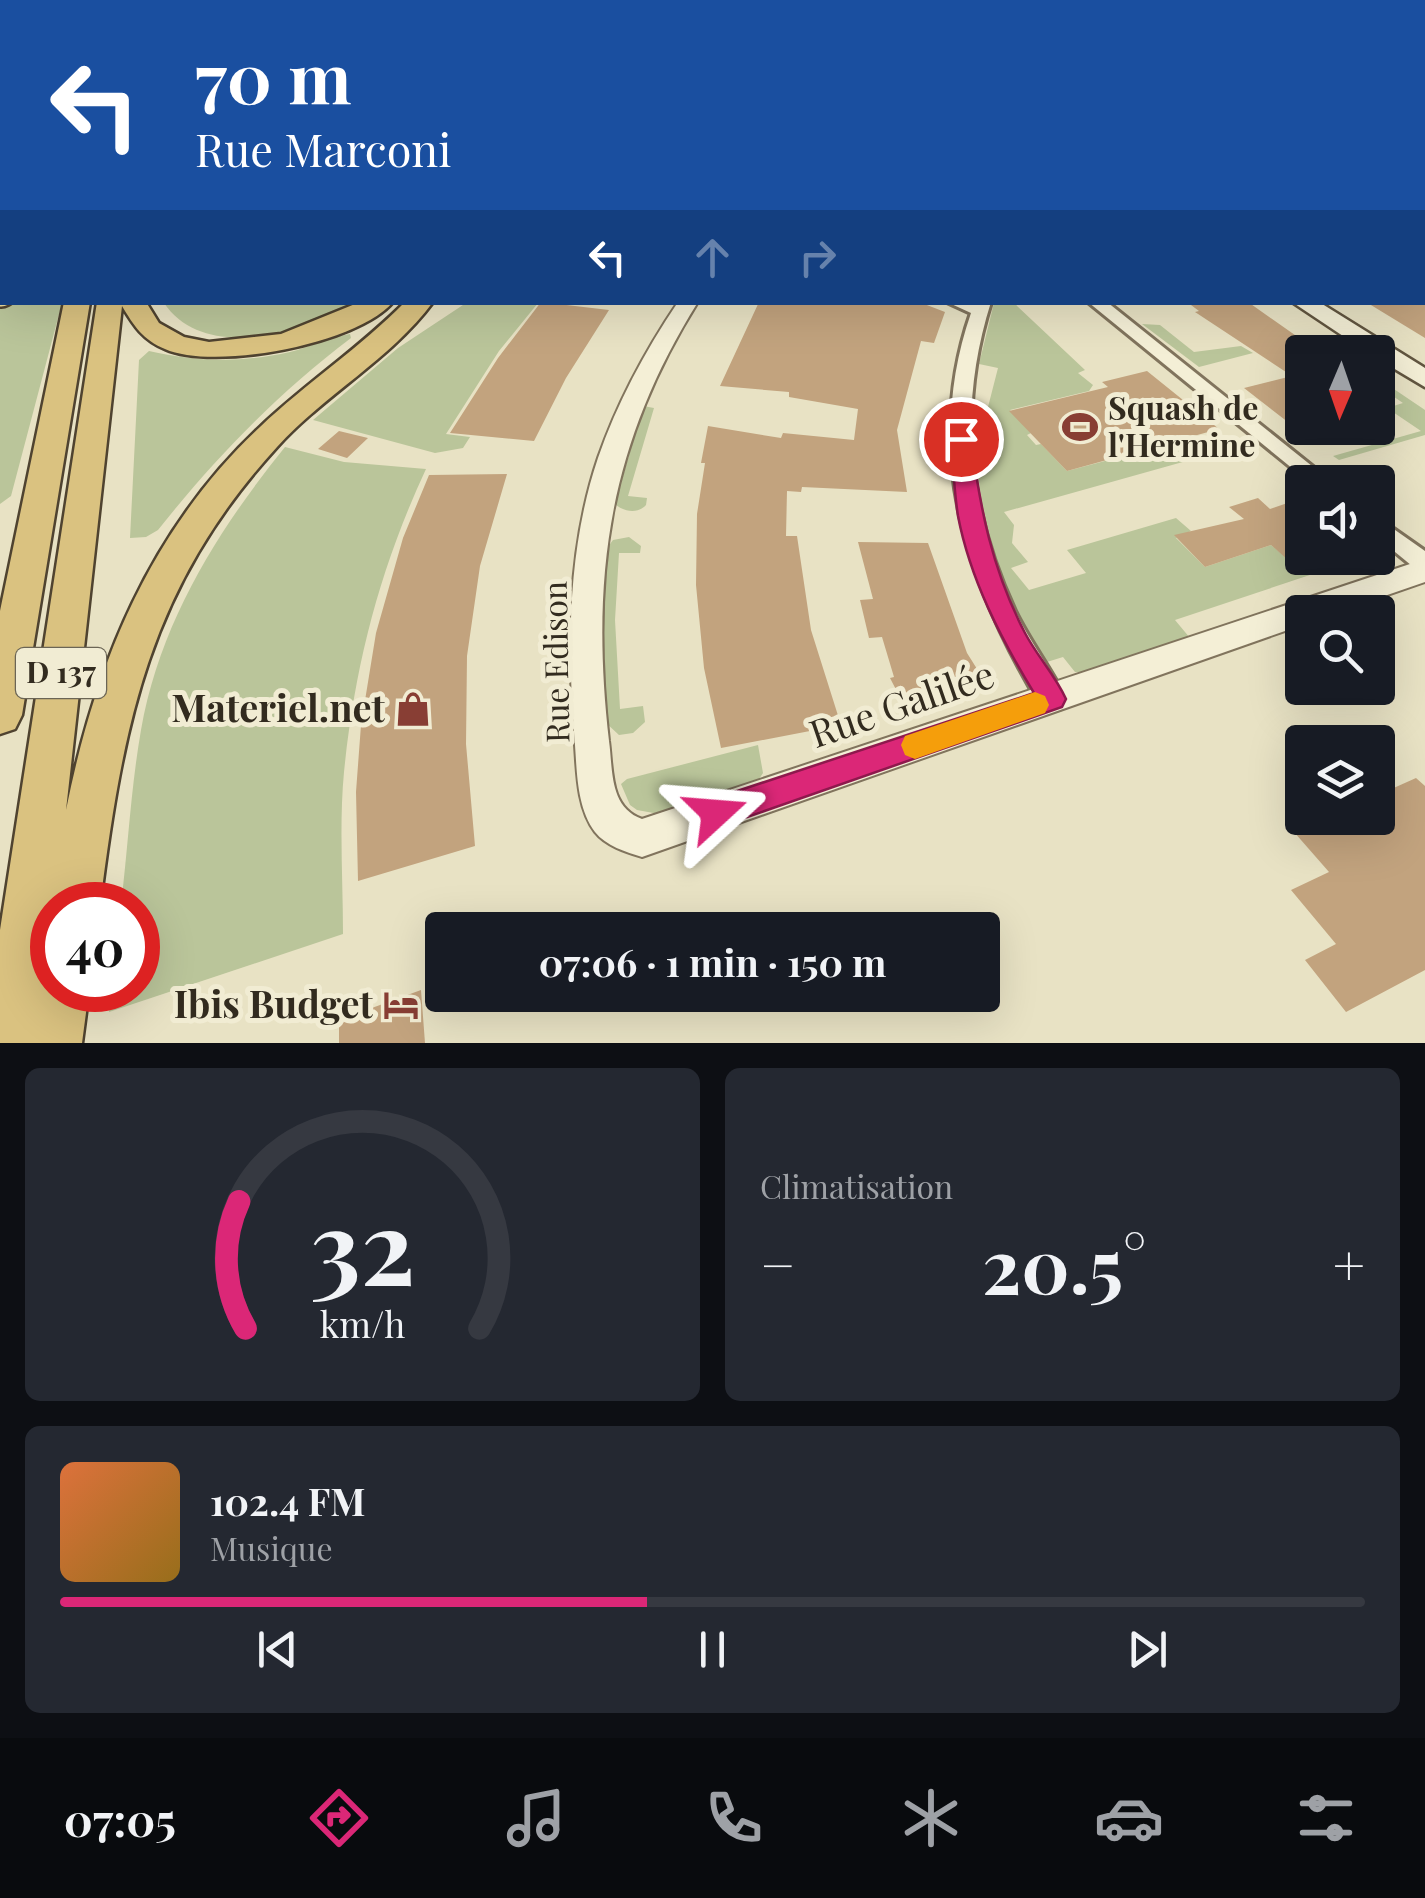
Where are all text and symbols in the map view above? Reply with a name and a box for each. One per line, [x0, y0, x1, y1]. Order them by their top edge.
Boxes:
text: 70 m [195, 28, 352, 122]
icon: left [30, 40, 160, 170]
text: Rue Marconi [195, 118, 451, 178]
icon: left [580, 230, 635, 285]
icon: ahead [685, 230, 740, 285]
icon: right [790, 230, 845, 285]
north arrow [1285, 335, 1395, 445]
map controls [1285, 335, 1395, 835]
place label: Squash de l'Hermine [1108, 385, 1258, 465]
pin [919, 397, 1004, 482]
sports icon: Squash de l'Hermine [1061, 408, 1099, 446]
icon: arrive [934, 412, 989, 467]
button: sound [1285, 465, 1395, 575]
street label: Rue Edison [532, 581, 577, 743]
button: search [1285, 595, 1395, 705]
street label: Rue Galilée [802, 647, 1000, 758]
road number: D 137 [16, 648, 106, 698]
place label: Materiel.net [171, 681, 386, 732]
shop icon: Materiel.net [394, 690, 432, 728]
button: layers [1285, 725, 1395, 835]
position arrow [664, 761, 768, 865]
speed limit sign: 40 [30, 882, 160, 1012]
text: 07:06 · 1 min · 150 m [539, 936, 886, 987]
place label: Ibis Budget [174, 977, 374, 1028]
hotel icon: Ibis Budget [382, 986, 420, 1024]
text: Climatisation [760, 1164, 953, 1207]
text: 32 [310, 1173, 415, 1312]
text: 20.5° [982, 1213, 1146, 1313]
text: − [760, 1226, 796, 1300]
text: + [1333, 1226, 1365, 1300]
text: km/h [320, 1299, 405, 1347]
text: 102.4 FM [210, 1475, 365, 1526]
text: Musique [210, 1526, 333, 1569]
icon: previous [250, 1622, 305, 1677]
icon: pause [685, 1622, 740, 1677]
icon: next [1120, 1622, 1175, 1677]
icon: directions [304, 1783, 374, 1853]
icon: music [501, 1783, 571, 1853]
icon: phone [699, 1783, 769, 1853]
icon: climate [896, 1783, 966, 1853]
icon: car [1094, 1783, 1164, 1853]
icon: filters [1291, 1783, 1361, 1853]
text: 07:05 [64, 1788, 176, 1848]

